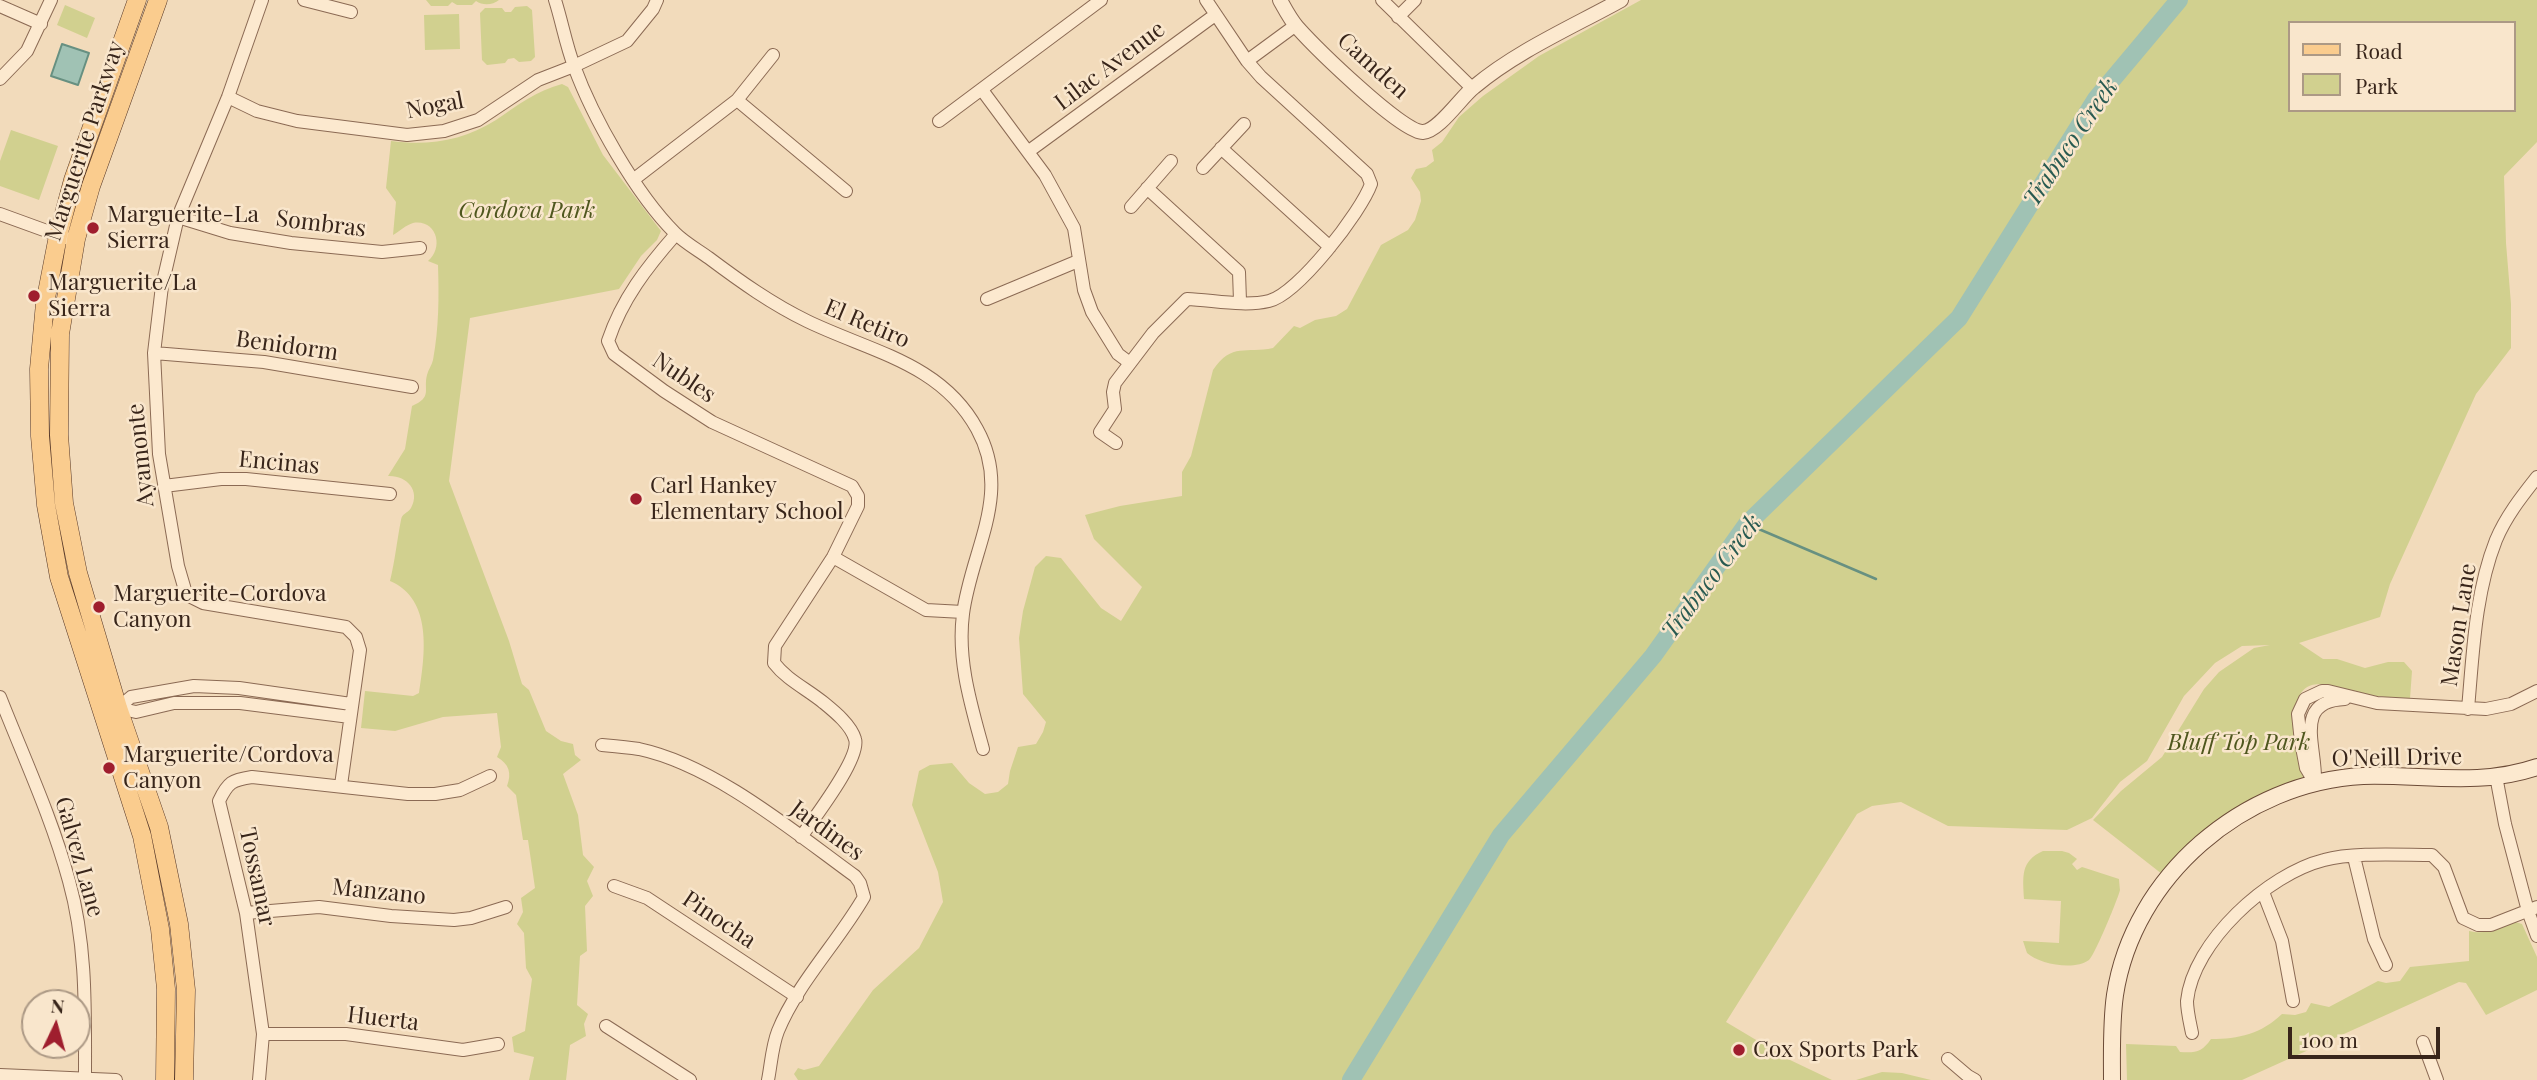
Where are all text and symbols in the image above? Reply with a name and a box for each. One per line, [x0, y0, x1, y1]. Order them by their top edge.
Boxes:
street label: Lilac Avenue [1049, 16, 1171, 116]
legend [2288, 21, 2516, 112]
street label: Camden [1332, 27, 1414, 105]
text: Road [2355, 36, 2403, 64]
street label: Marguerite Parkway [40, 37, 130, 245]
text: Park [2355, 71, 2398, 99]
water label: Trabuco Creek [2018, 73, 2124, 213]
street label: Nogal [404, 87, 466, 125]
park label: Cordova Park [459, 197, 595, 225]
place label: Marguerite-La Sierra [107, 201, 259, 255]
street label: Sombras [274, 205, 368, 243]
marker: Marguerite-La Sierra [85, 220, 101, 236]
place label: Marguerite/La Sierra [48, 269, 197, 323]
marker: Marguerite/La Sierra [26, 288, 42, 304]
street label: El Retiro [820, 294, 914, 354]
street label: Benidorm [234, 325, 340, 367]
street label: Nubles [647, 347, 721, 409]
street label: Ayamonte [122, 402, 160, 508]
street label: Encinas [237, 446, 321, 480]
place label: Carl Hankey Elementary School [650, 472, 844, 526]
marker: Carl Hankey Elementary School [628, 491, 644, 507]
water label: Trabuco Creek [1656, 509, 1768, 645]
street label: Mason Lane [2436, 562, 2482, 688]
place label: Marguerite-Cordova Canyon [113, 580, 327, 634]
marker: Marguerite-Cordova Canyon [91, 599, 107, 615]
park label: Bluff Top Park [2168, 729, 2310, 757]
place label: Marguerite/Cordova Canyon [123, 741, 334, 795]
street label: O'Neill Drive [2331, 743, 2463, 773]
marker: Marguerite/Cordova Canyon [101, 760, 117, 776]
street label: Galvez Lane [49, 794, 109, 920]
street label: Jardines [785, 795, 869, 867]
street label: Tossamar [233, 825, 281, 929]
street label: Manzano [331, 873, 427, 911]
street label: Pinocha [677, 885, 761, 955]
north arrow [21, 989, 91, 1059]
text: N [50, 992, 66, 1019]
street label: Huerta [346, 1001, 420, 1037]
scale bar [2292, 1014, 2444, 1058]
text: 100 m [2301, 1025, 2358, 1053]
place label: Cox Sports Park [1753, 1036, 1919, 1064]
marker: Cox Sports Park [1731, 1042, 1747, 1058]

